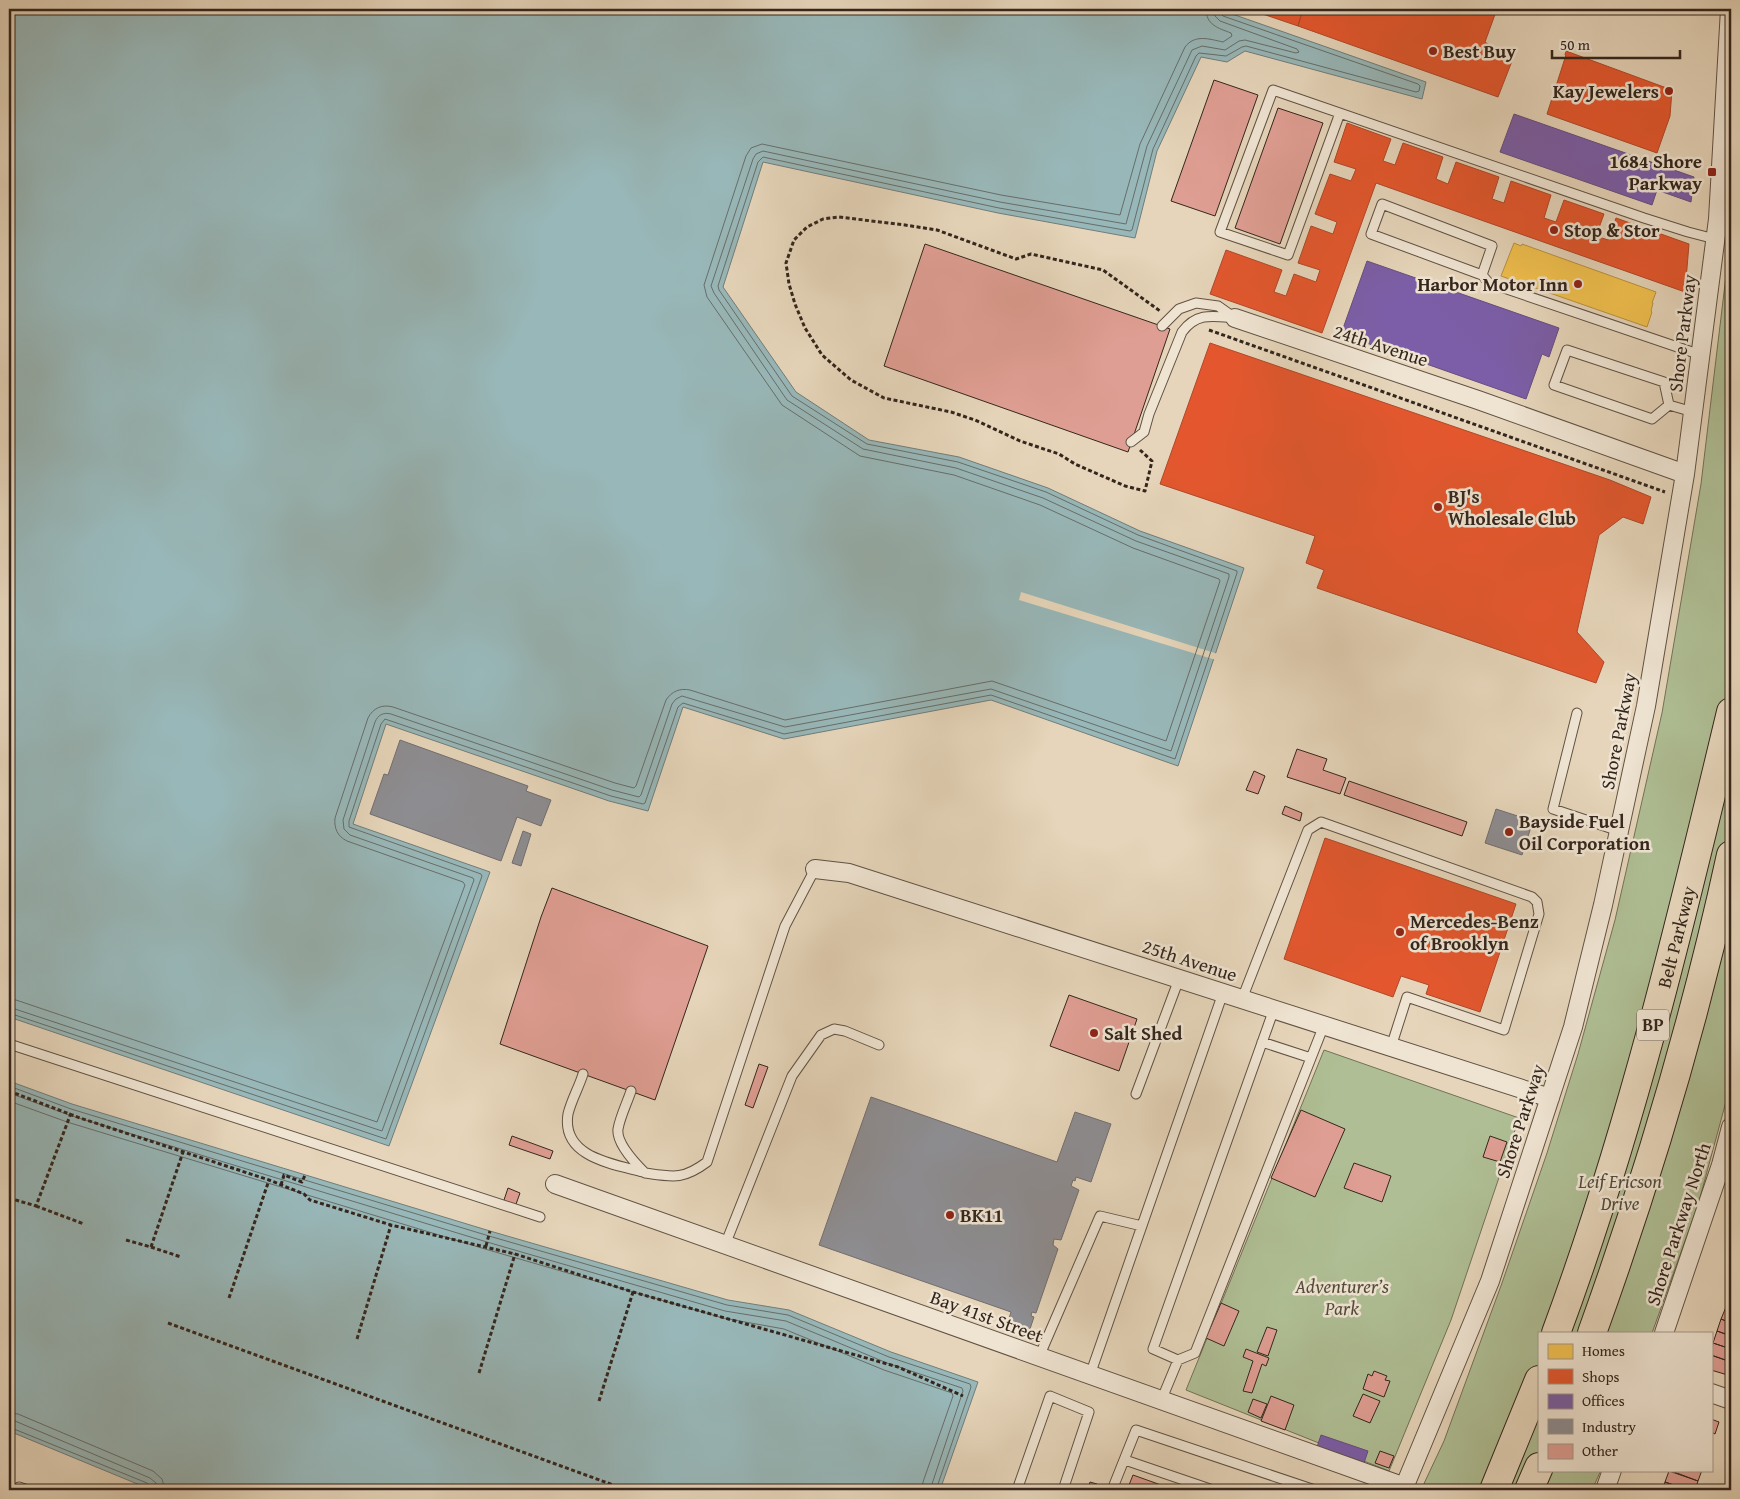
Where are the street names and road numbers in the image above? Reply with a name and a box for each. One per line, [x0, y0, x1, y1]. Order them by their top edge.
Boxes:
street label: Shore Parkway [1661, 272, 1703, 394]
street label: 24th Avenue [1330, 317, 1432, 374]
street label: Shore Parkway [1593, 670, 1643, 792]
street label: Belt Parkway [1649, 882, 1702, 991]
street label: 25th Avenue [1139, 932, 1241, 989]
road number: BP [1637, 1010, 1669, 1040]
street label: Shore Parkway [1488, 1060, 1552, 1182]
street label: Shore Parkway North [1638, 1138, 1718, 1309]
street label: Bay 41st Street [927, 1283, 1048, 1349]

